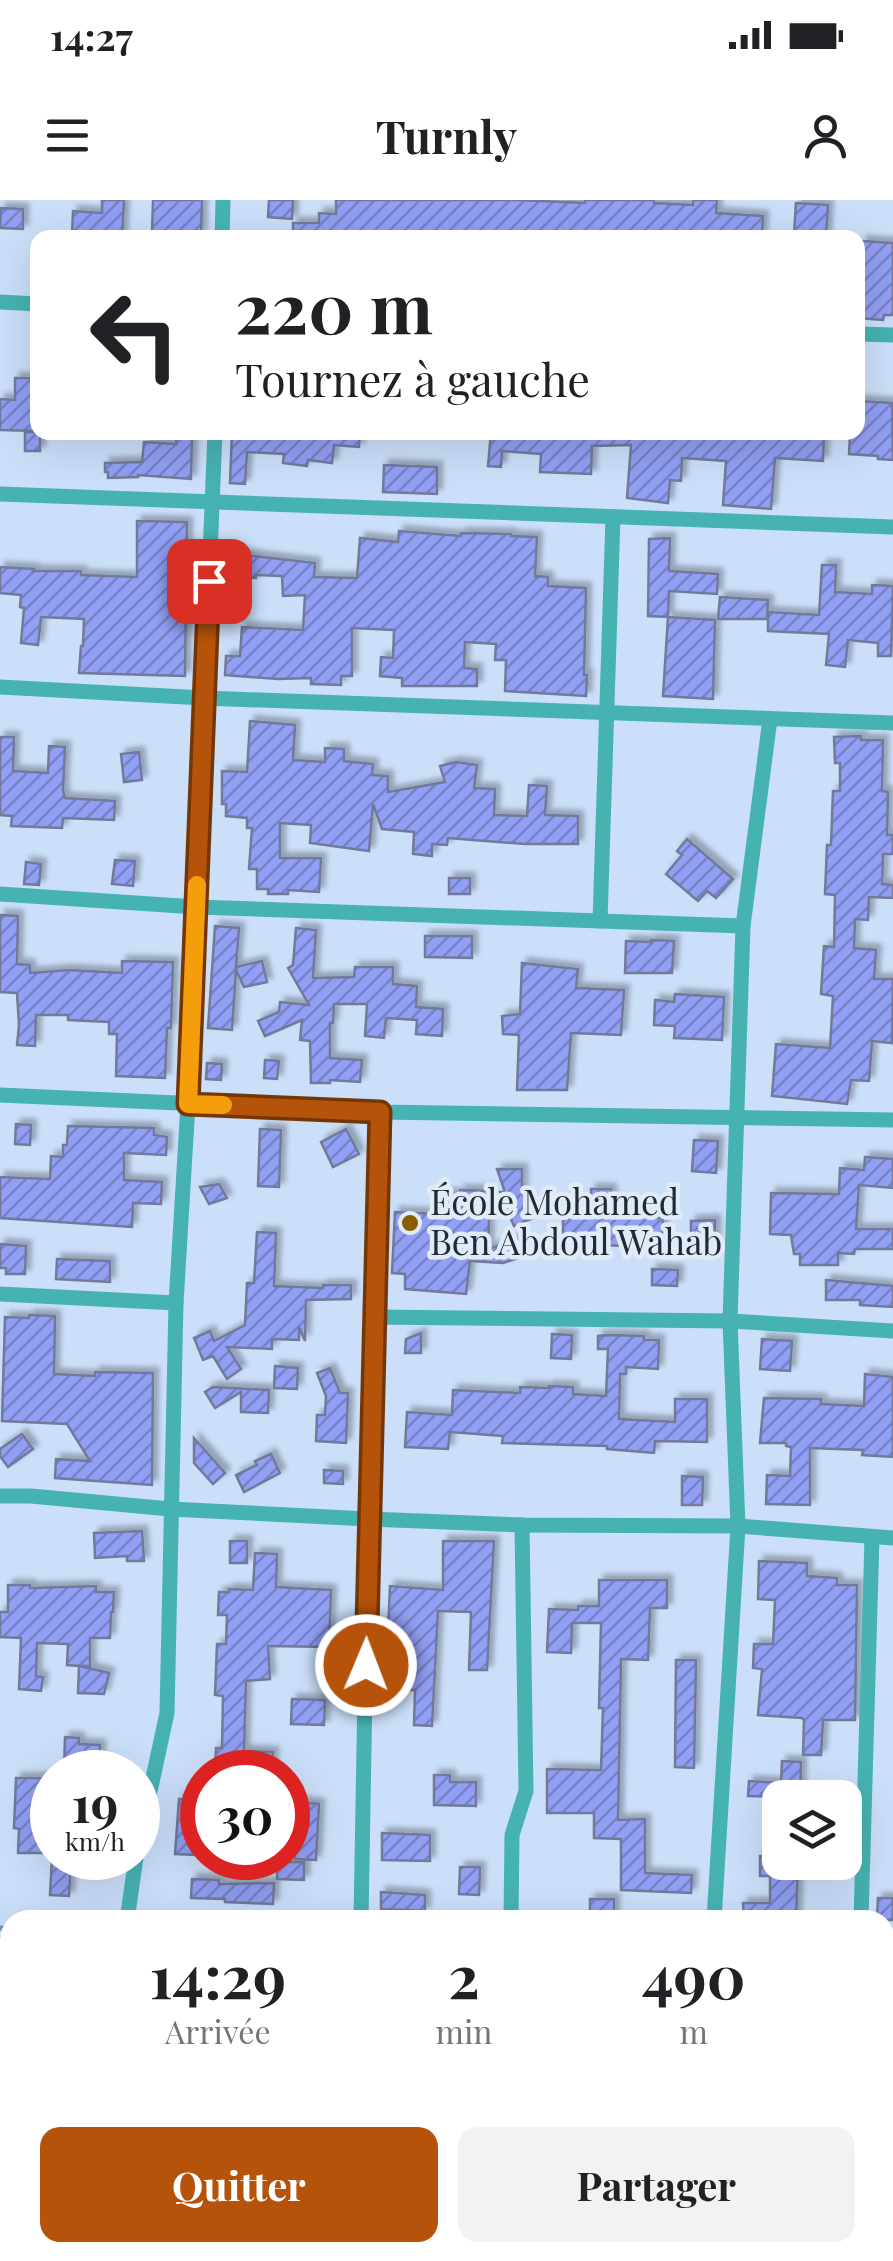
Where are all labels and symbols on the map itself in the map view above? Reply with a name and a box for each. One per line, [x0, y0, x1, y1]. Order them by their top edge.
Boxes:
pin [167, 539, 252, 624]
place label: École Mohamed Ben Abdoul Wahab [430, 1177, 722, 1264]
marker: École Mohamed Ben Abdoul Wahab [399, 1212, 421, 1234]
position arrow [314, 1613, 418, 1717]
speed limit sign: 30 [180, 1750, 310, 1880]

